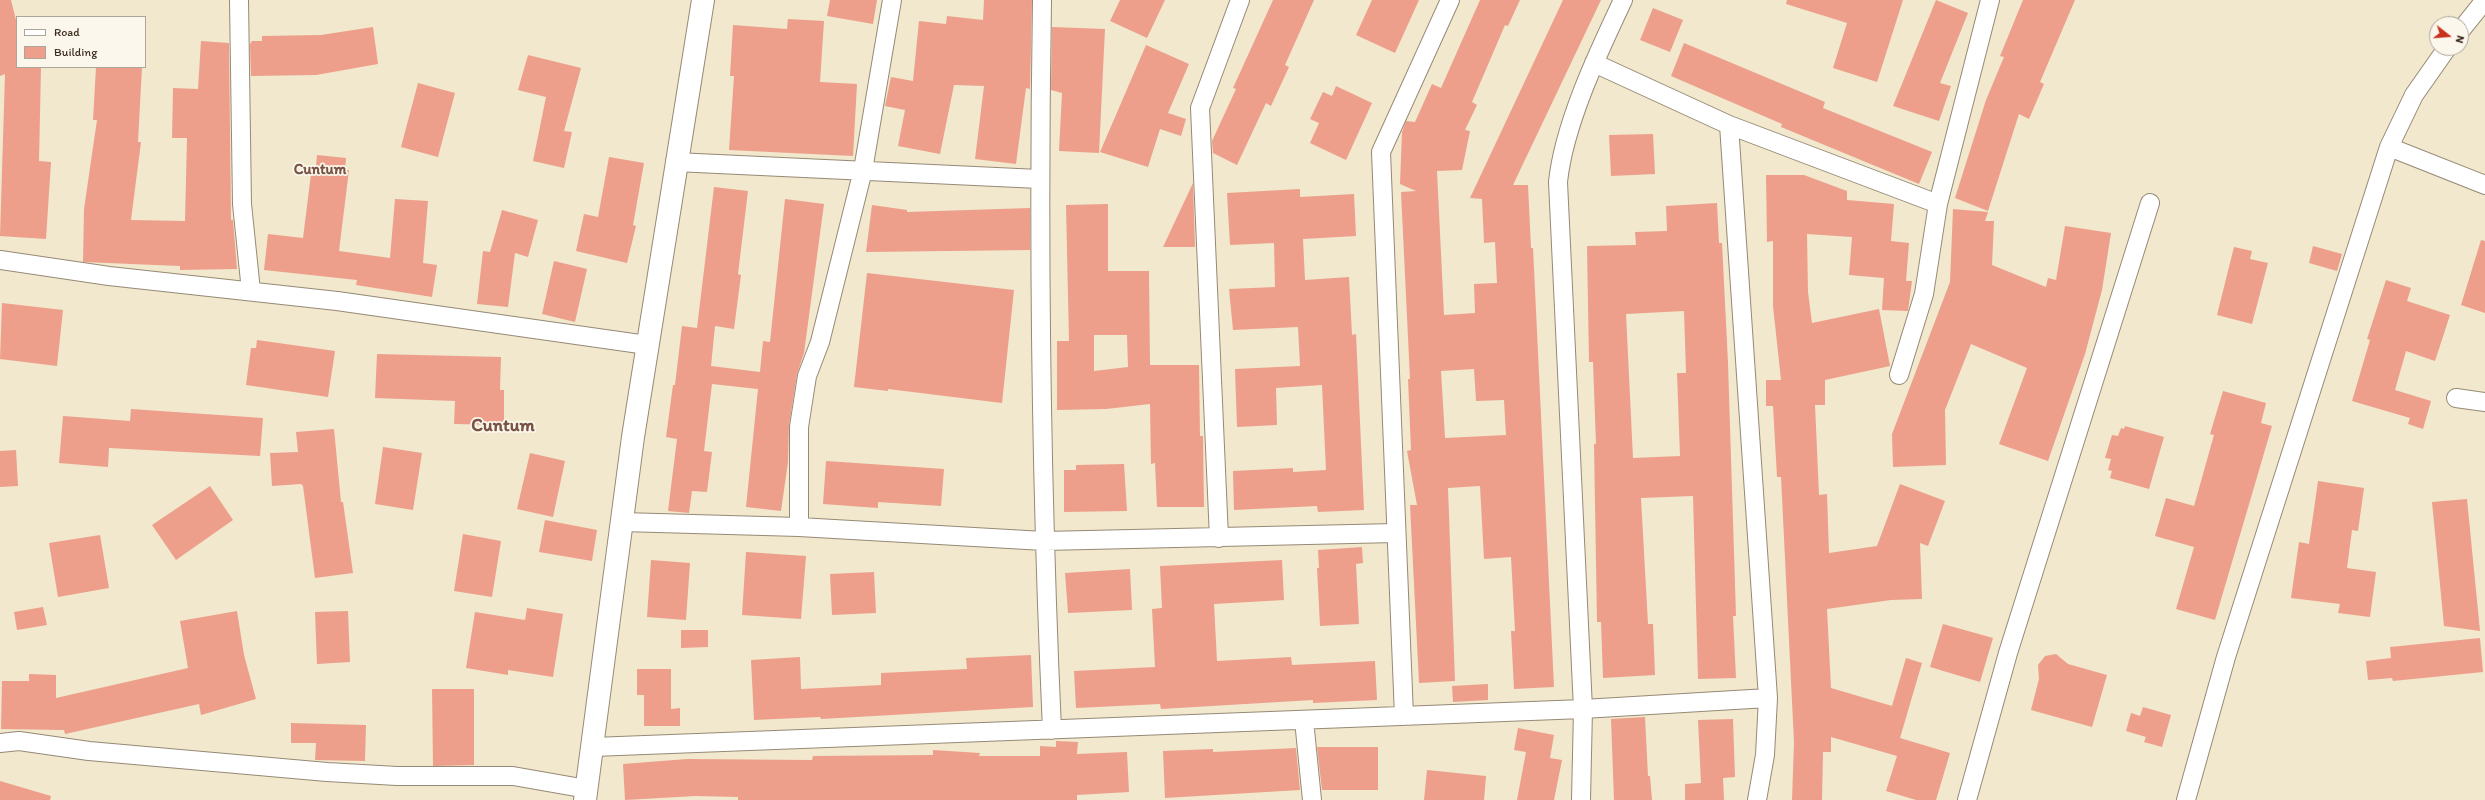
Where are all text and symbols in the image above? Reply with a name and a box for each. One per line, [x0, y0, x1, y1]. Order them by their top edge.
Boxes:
legend [16, 16, 146, 68]
north arrow [2429, 16, 2469, 56]
text: Road [54, 25, 80, 39]
text: N [2453, 34, 2467, 45]
text: Building [54, 45, 97, 59]
district label: Cuntum [294, 161, 346, 179]
district label: Cuntum [471, 415, 535, 437]

